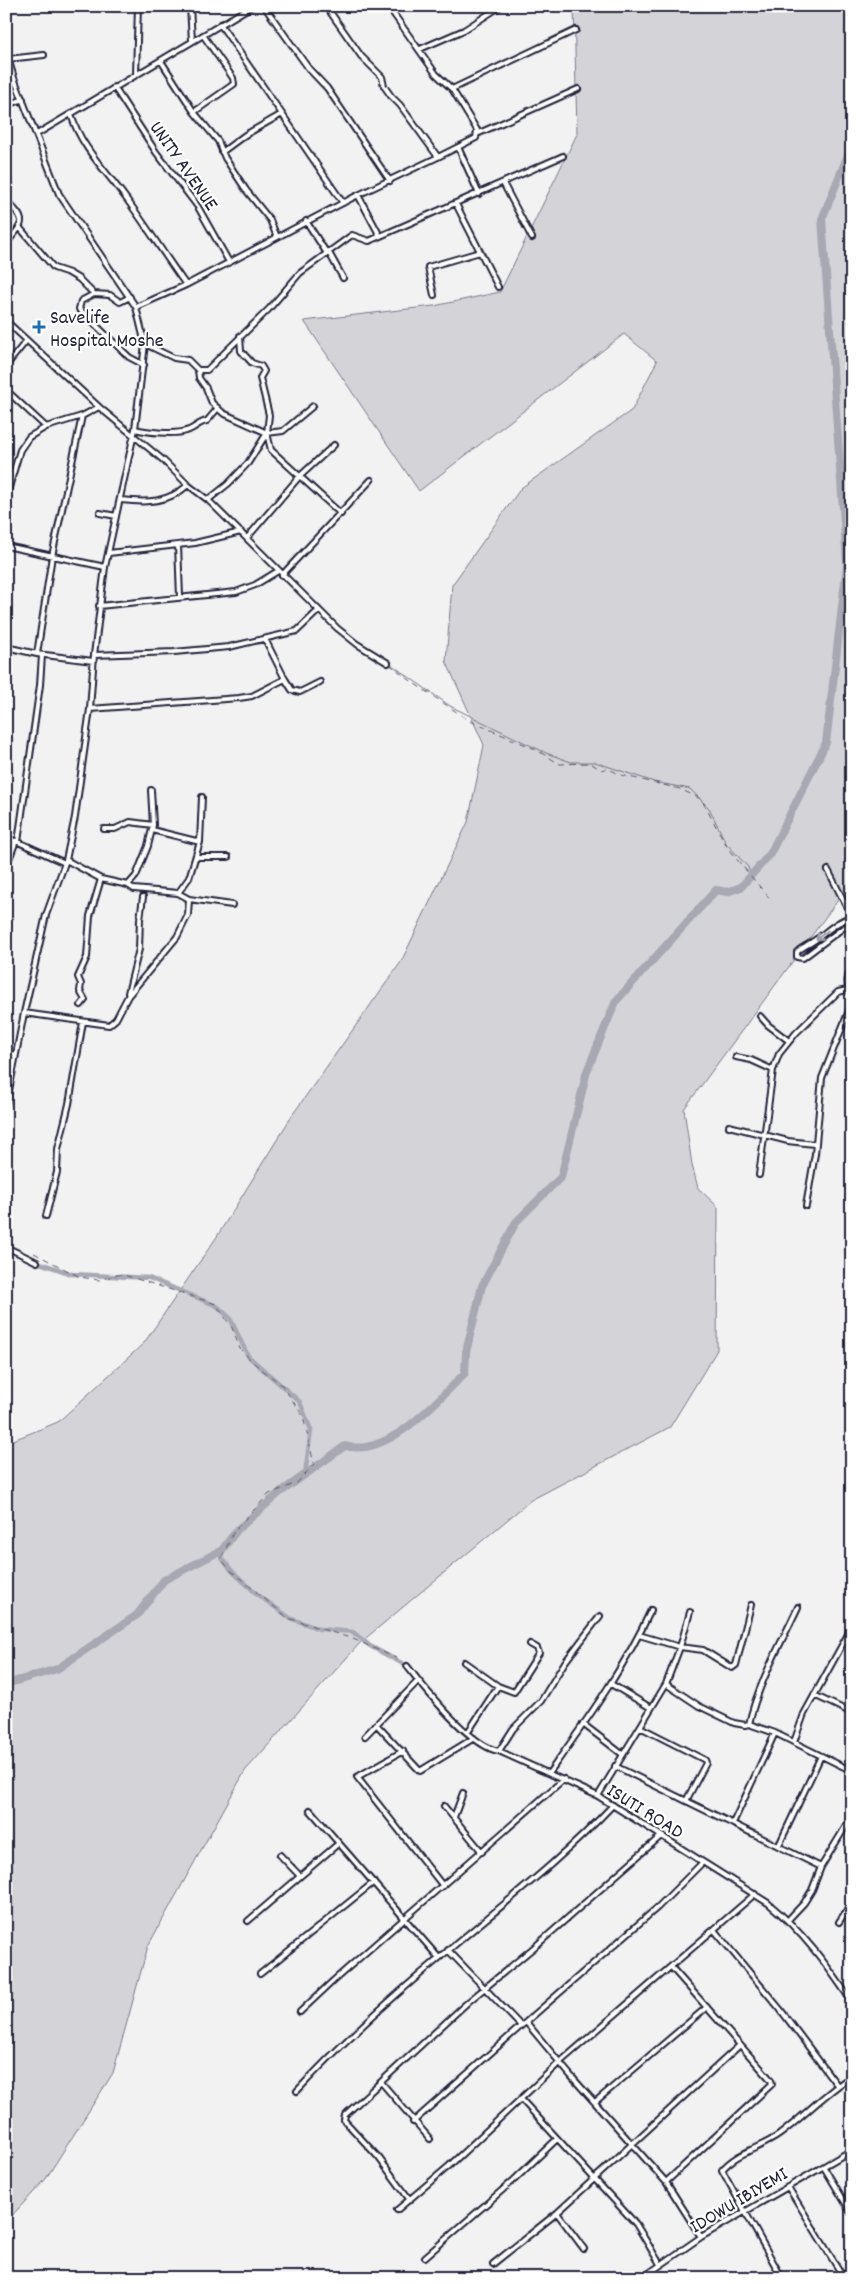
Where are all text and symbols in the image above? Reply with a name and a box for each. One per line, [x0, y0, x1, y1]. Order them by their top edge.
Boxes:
street label: UNITY AVENUE [141, 116, 224, 217]
place label: Savelife Hospital Moshe [50, 305, 164, 356]
marker: Savelife Hospital Moshe [32, 320, 46, 334]
one-way arrow [816, 929, 829, 940]
street label: ISUTI ROAD [601, 1778, 688, 1847]
street label: IDOWU IBIYEMI [685, 2161, 794, 2242]

